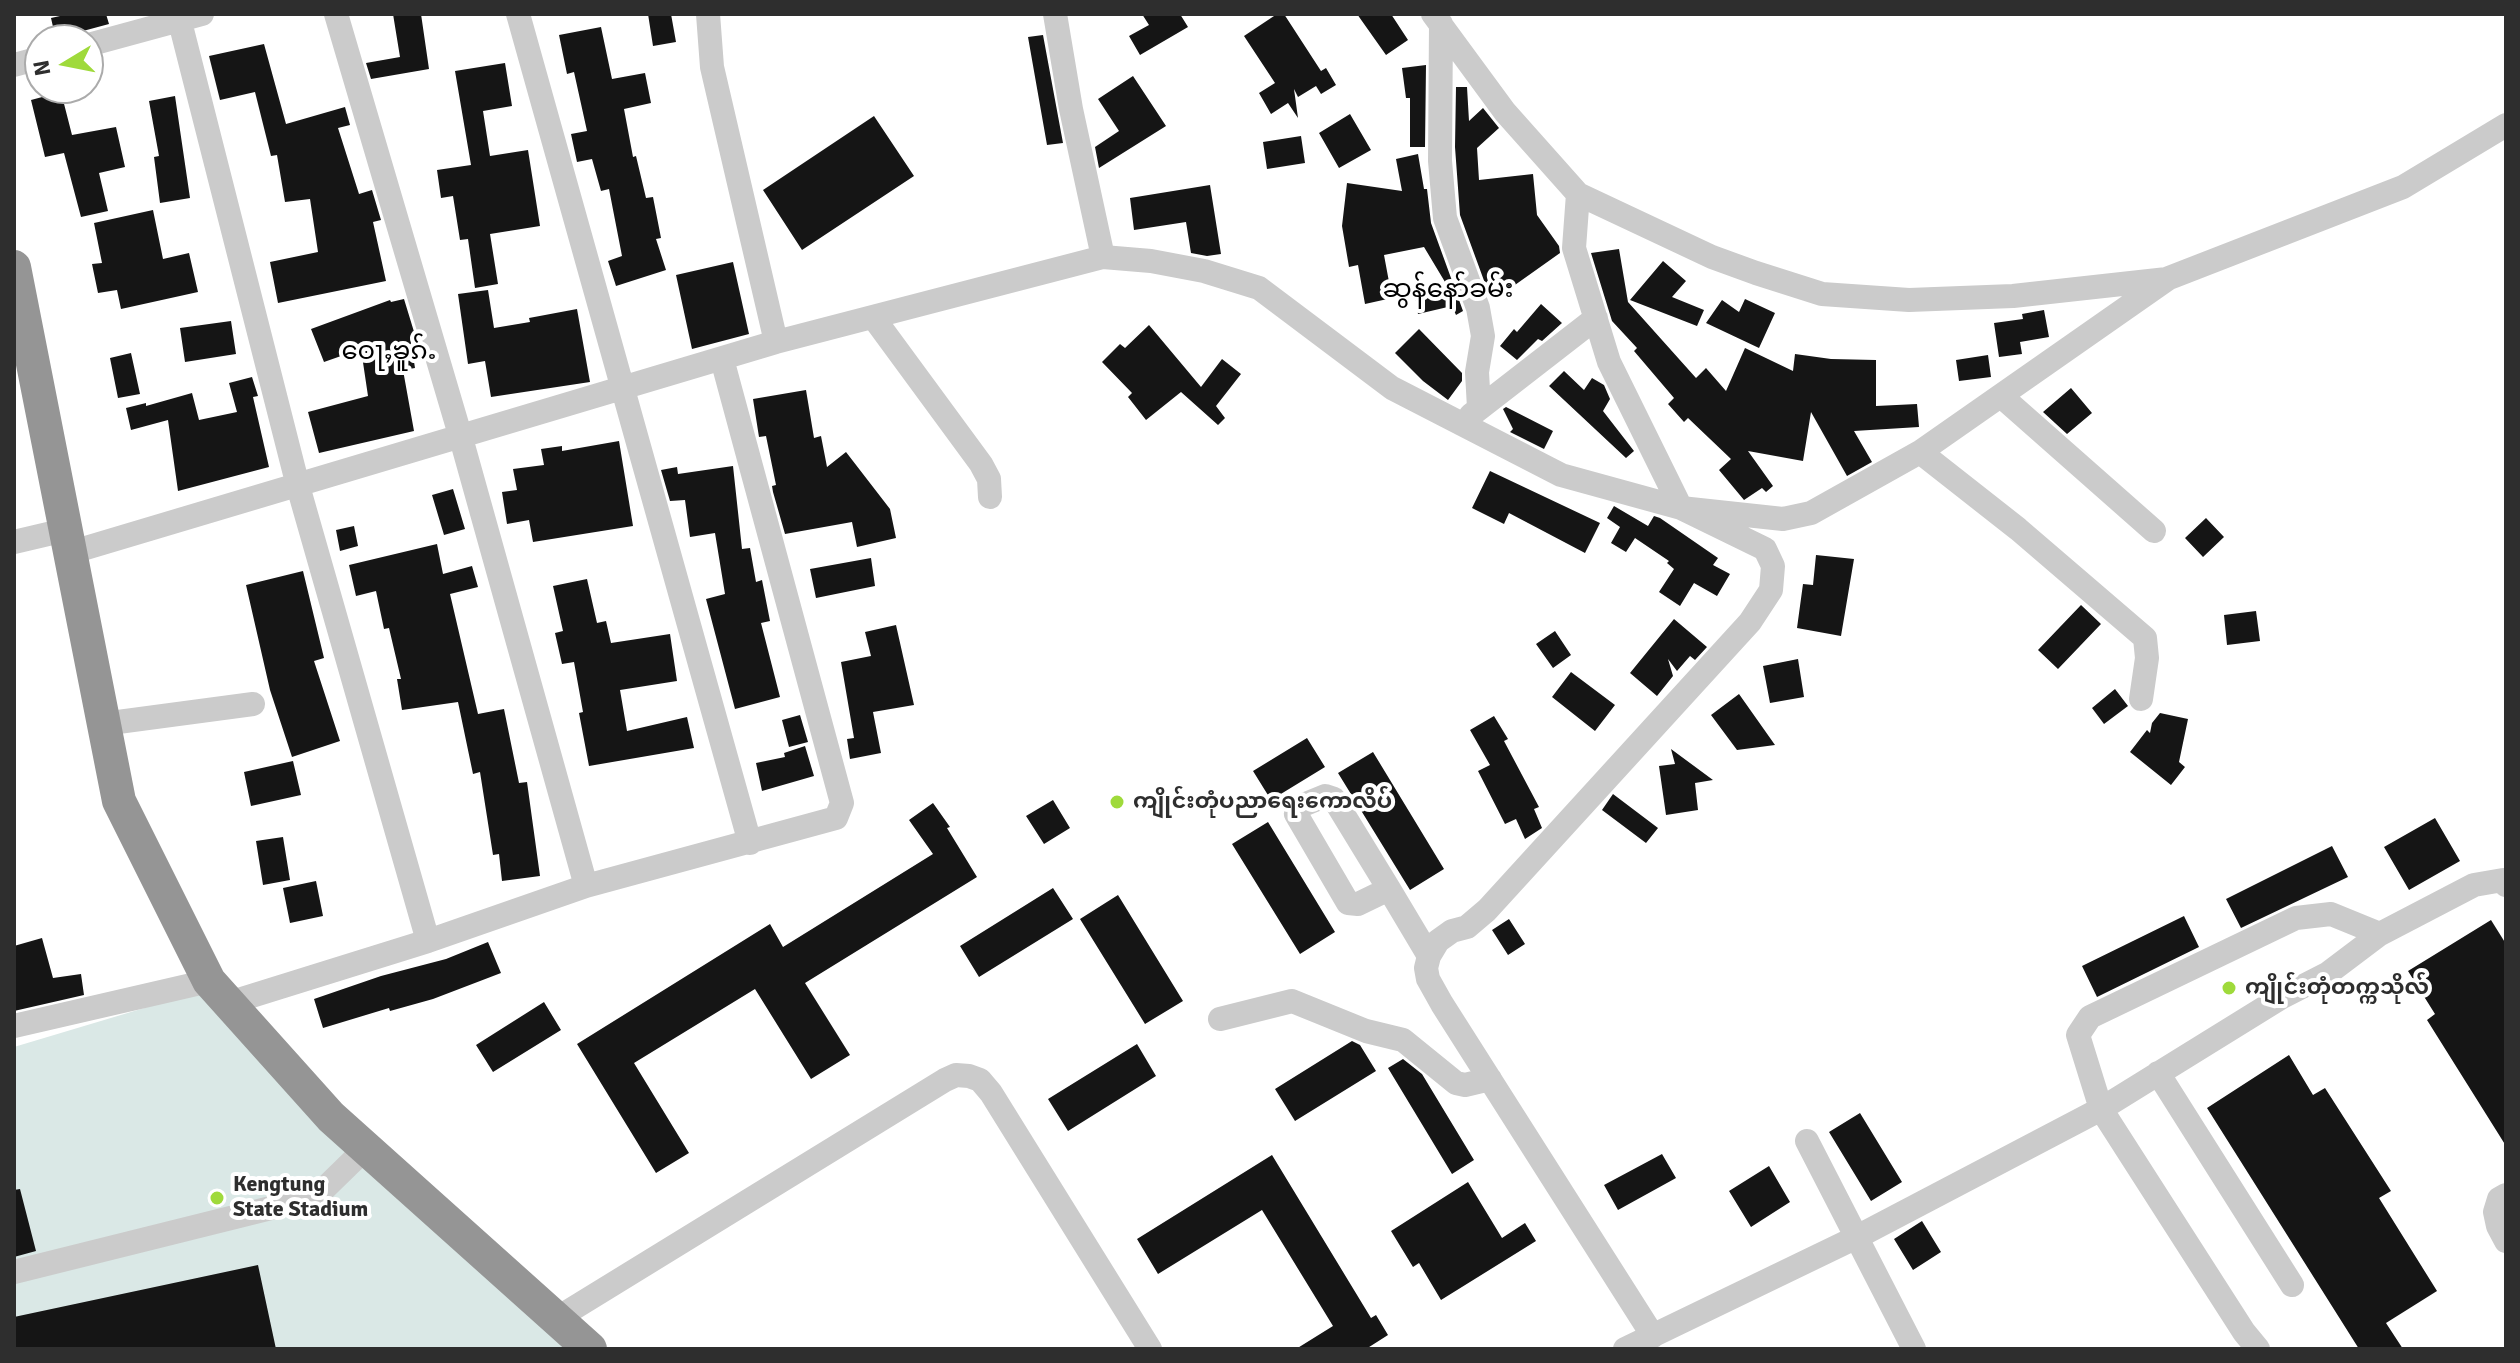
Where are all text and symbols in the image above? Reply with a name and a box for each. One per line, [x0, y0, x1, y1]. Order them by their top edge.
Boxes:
north arrow [24, 24, 104, 104]
text: N [27, 58, 56, 78]
district label: ဆွန်နော်ခမ်း [1383, 274, 1513, 306]
district label: ဝေႃႇၶူၵ်ႉ [341, 336, 437, 368]
place label: ကျိုင်းတုံပညာရေးကောလိပ် [1133, 789, 1392, 815]
marker: ကျိုင်းတုံပညာရေးကောလိပ် [1108, 793, 1126, 811]
place label: ကျိုင်းတုံတက္ကသိုလ် [2245, 975, 2429, 1001]
marker: ကျိုင်းတုံတက္ကသိုလ် [2220, 979, 2238, 997]
place label: Kengtung State Stadium [233, 1172, 368, 1224]
marker: Kengtung State Stadium [208, 1189, 226, 1207]

